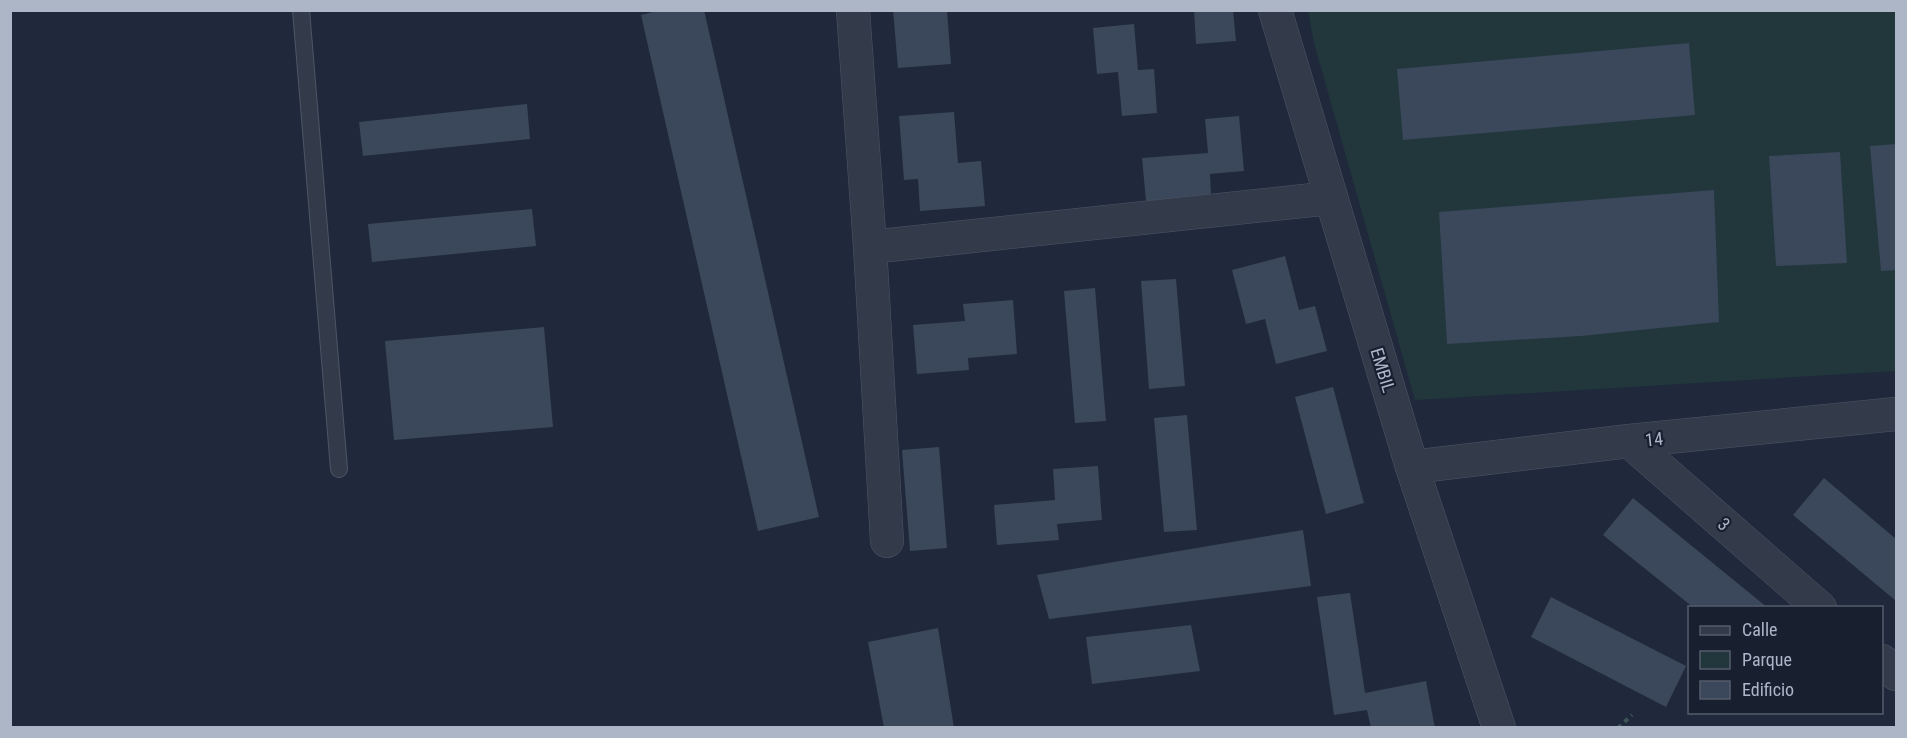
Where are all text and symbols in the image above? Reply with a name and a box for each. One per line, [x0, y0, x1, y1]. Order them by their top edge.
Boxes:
street label: EMBIL [1366, 345, 1400, 395]
street label: 14 [1644, 428, 1664, 450]
street label: 3 [1714, 513, 1734, 535]
legend [1688, 606, 1883, 714]
text: Calle [1742, 619, 1778, 640]
text: Parque [1742, 649, 1792, 670]
text: Edificio [1742, 679, 1794, 700]

